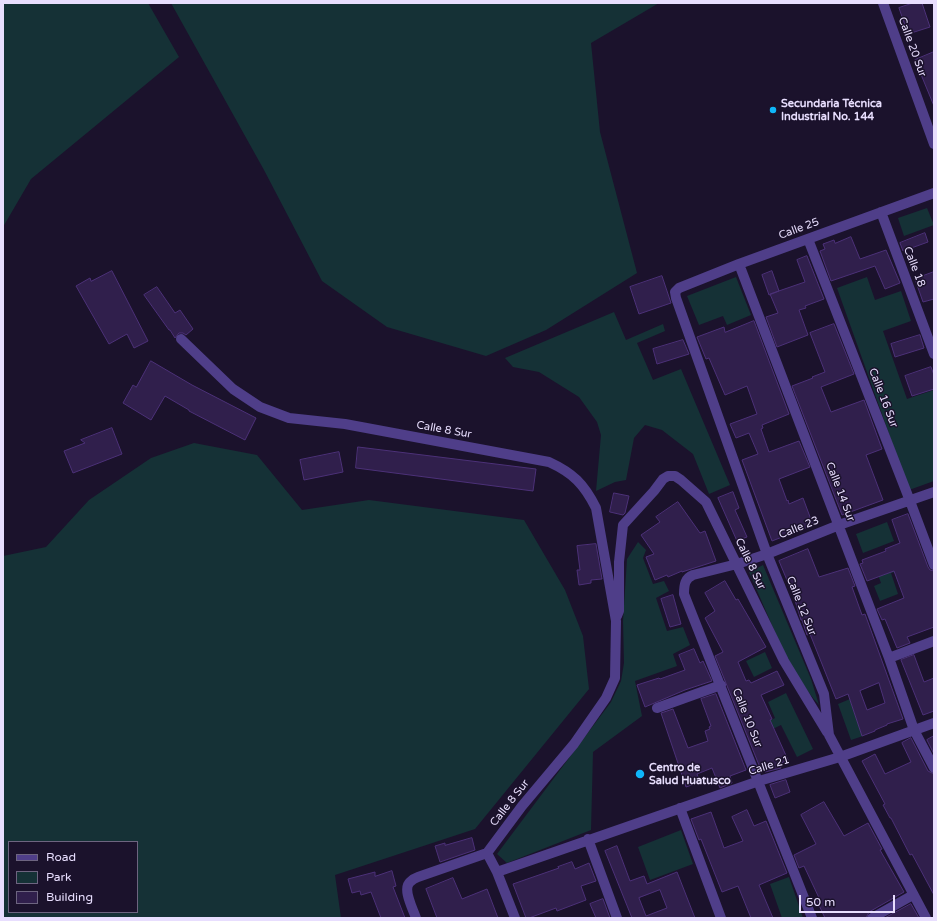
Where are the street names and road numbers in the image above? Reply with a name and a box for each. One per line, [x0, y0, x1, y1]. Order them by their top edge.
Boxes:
street label: Calle 20 Sur [895, 15, 929, 79]
street label: Calle 25 [777, 216, 821, 242]
street label: Calle 18 [900, 245, 928, 289]
street label: Calle 16 Sur [866, 366, 900, 430]
street label: Calle 8 Sur [415, 419, 473, 441]
street label: Calle 14 Sur [823, 460, 857, 524]
street label: Calle 23 [777, 514, 821, 542]
street label: Calle 8 Sur [732, 536, 768, 592]
street label: Calle 12 Sur [783, 574, 819, 638]
street label: Calle 10 Sur [729, 686, 765, 750]
street label: Calle 21 [747, 754, 791, 778]
street label: Calle 8 Sur [488, 777, 532, 829]

